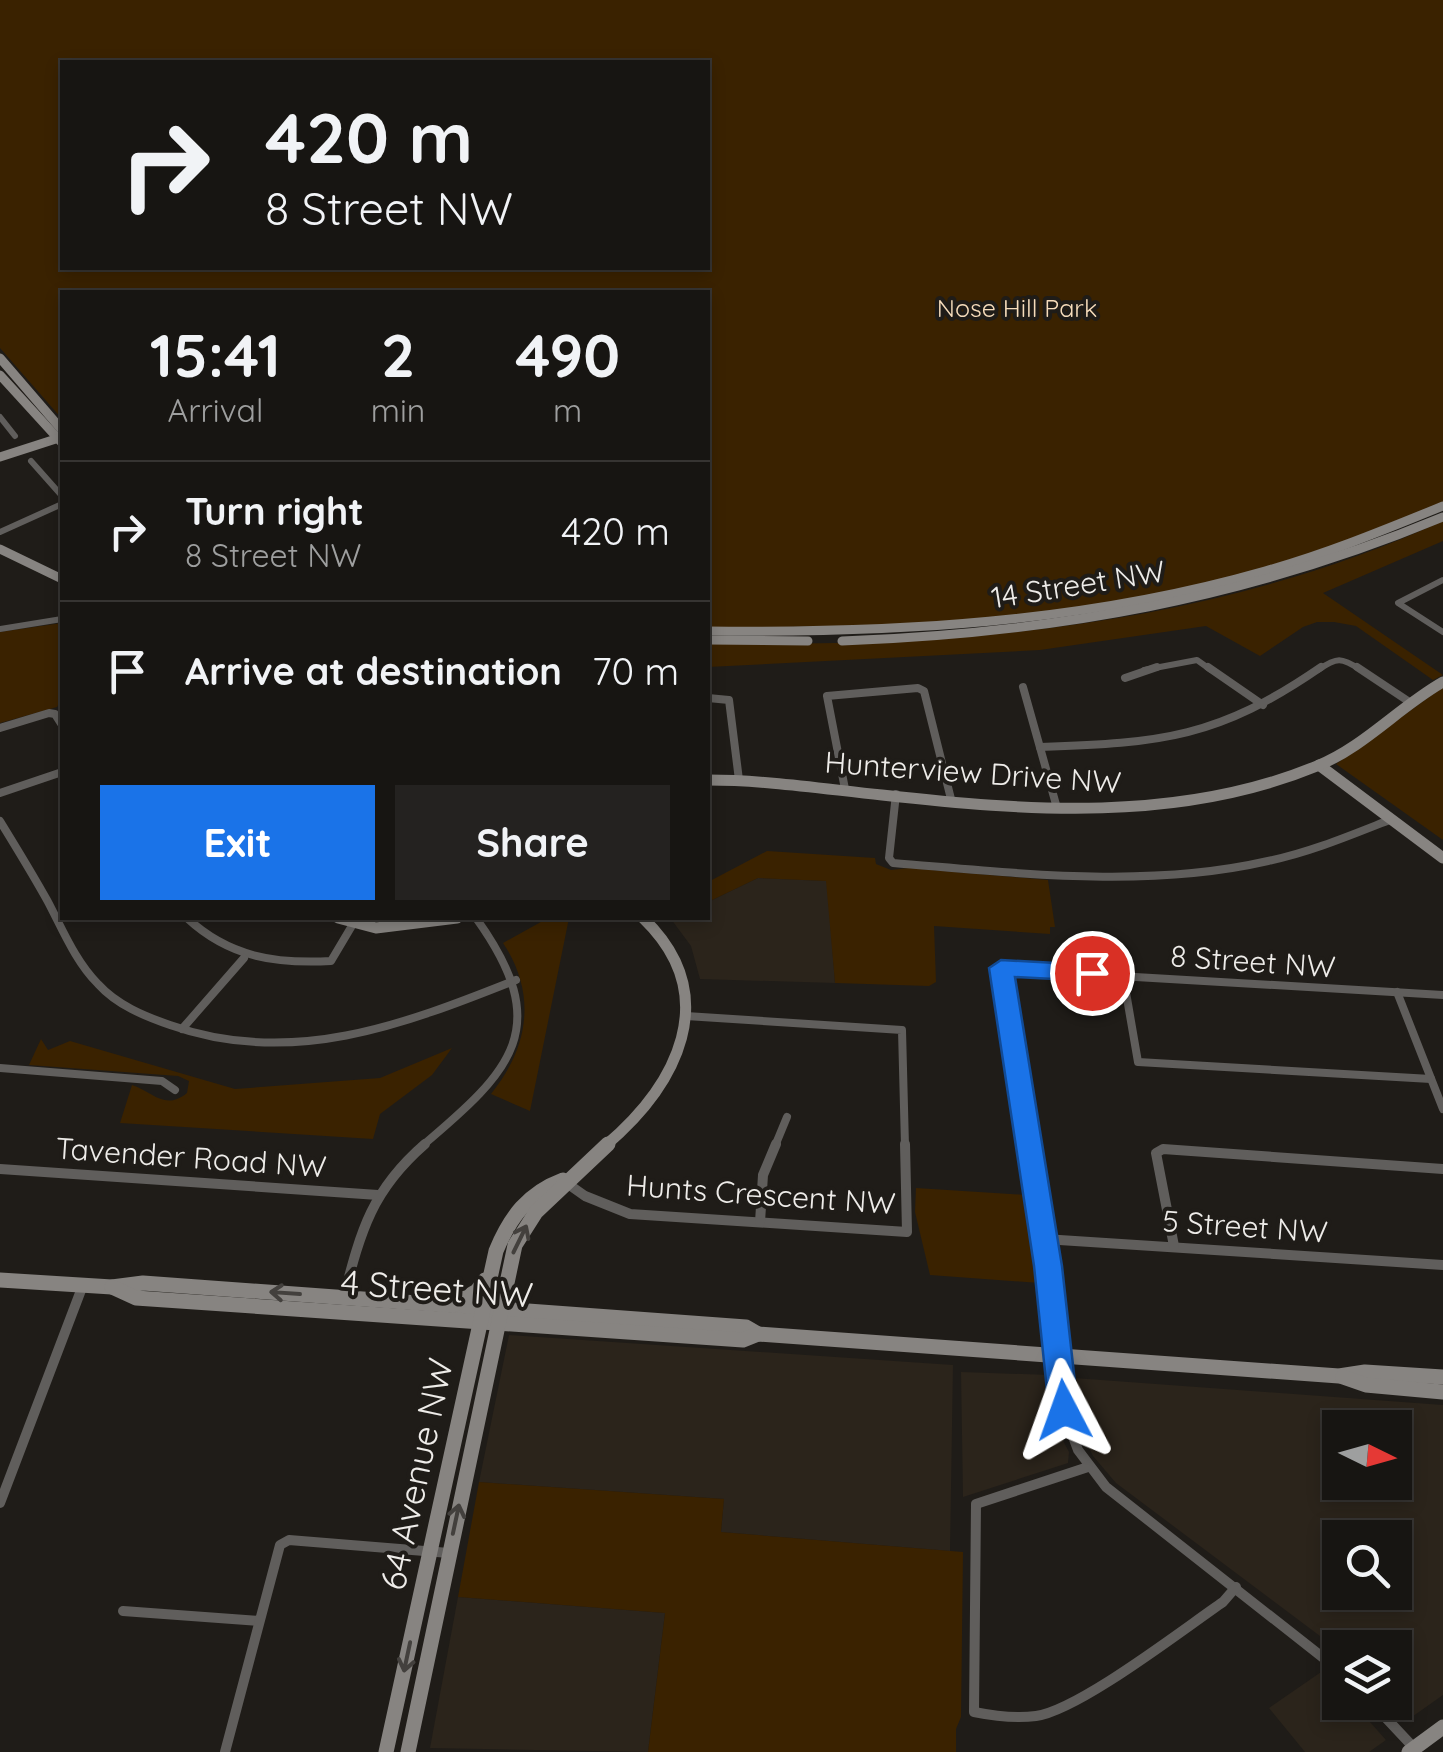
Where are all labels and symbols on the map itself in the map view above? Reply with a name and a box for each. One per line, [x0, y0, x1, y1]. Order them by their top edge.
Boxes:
park label: Nose Hill Park [937, 292, 1097, 323]
street label: 14 Street NW [988, 551, 1168, 617]
street label: Hunterview Drive NW [823, 743, 1123, 801]
pin [1050, 931, 1135, 1016]
street label: 8 Street NW [1169, 936, 1337, 986]
street label: Tavender Road NW [54, 1129, 328, 1185]
street label: Hunts Crescent NW [625, 1166, 897, 1222]
street label: 5 Street NW [1161, 1201, 1329, 1251]
one-way arrow [511, 1224, 530, 1254]
street label: 4 Street NW [339, 1259, 535, 1317]
one-way arrow [270, 1283, 302, 1302]
street label: 64 Avenue NW [370, 1354, 462, 1594]
position arrow [1012, 1358, 1116, 1462]
north arrow [1322, 1410, 1412, 1500]
one-way arrow [448, 1504, 467, 1536]
one-way arrow [397, 1640, 415, 1672]

